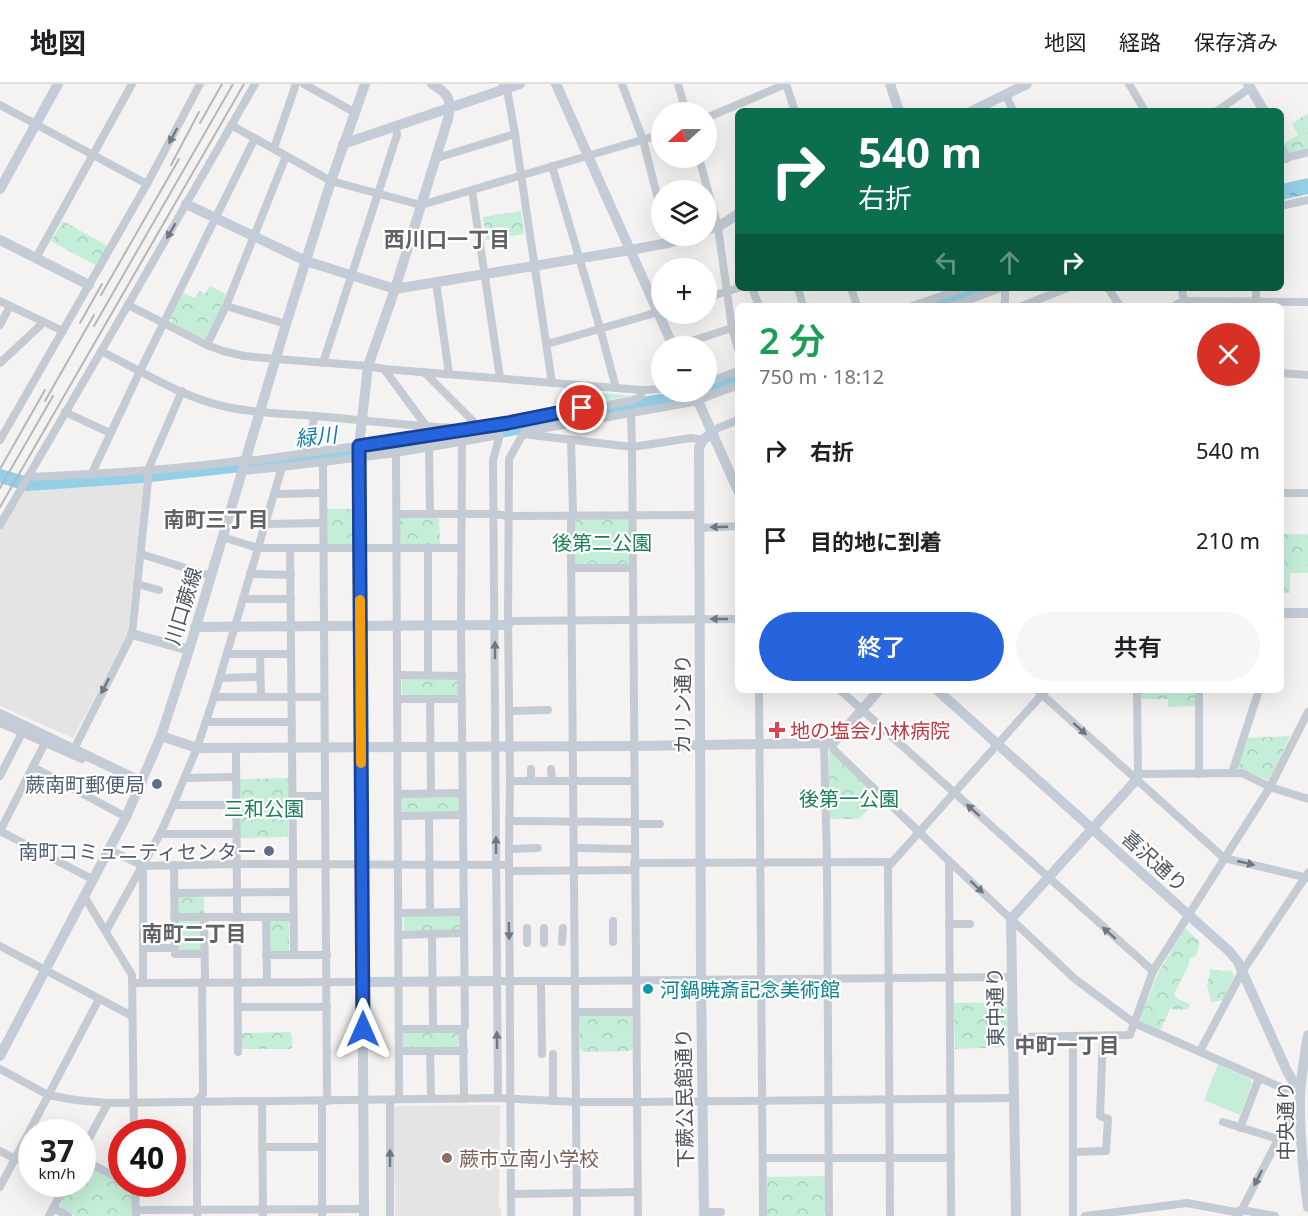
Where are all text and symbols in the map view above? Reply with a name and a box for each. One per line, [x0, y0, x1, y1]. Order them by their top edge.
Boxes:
text: 地図 [30, 23, 86, 61]
text: 地図 [1044, 28, 1086, 56]
text: 経路 [1119, 28, 1161, 56]
text: 保存済み [1194, 28, 1278, 56]
north arrow [651, 102, 717, 168]
map controls [651, 102, 717, 402]
text: 540 m [858, 123, 982, 180]
one-way arrow [168, 127, 178, 144]
icon: right [759, 132, 837, 210]
text: 右折 [858, 179, 912, 216]
button: layers [651, 180, 717, 246]
one-way arrow [166, 223, 176, 240]
district label: 西川口一丁目 [384, 225, 510, 253]
icon: left [930, 246, 963, 279]
icon: ahead [993, 246, 1026, 279]
icon: right [1056, 246, 1089, 279]
button: + [651, 258, 717, 324]
text: 2 分 [759, 316, 825, 365]
button: close [1197, 323, 1260, 386]
button: − [651, 336, 717, 402]
text: 750 m · 18:12 [759, 363, 884, 390]
pin [556, 382, 607, 433]
icon: arrive [565, 391, 598, 424]
water label: 緑川 [294, 420, 340, 452]
icon: right [759, 434, 792, 467]
text: 540 m [1196, 435, 1260, 465]
text: 右折 [810, 436, 854, 466]
district label: 南町三丁目 [164, 505, 269, 533]
one-way arrow [709, 522, 728, 532]
icon: arrive [759, 524, 792, 557]
text: 210 m [1196, 525, 1260, 555]
text: 目的地に到着 [810, 526, 942, 556]
park label: 後第二公園 [552, 529, 652, 556]
street label: 川口蕨線 [158, 564, 208, 648]
button: 終了 [759, 612, 1004, 681]
button: 共有 [1016, 612, 1260, 681]
one-way arrow [709, 614, 728, 624]
one-way arrow [490, 640, 500, 659]
street label: カリン通り [669, 654, 696, 754]
one-way arrow [101, 678, 110, 695]
place label: 地の塩会小林病院 [790, 717, 950, 744]
marker: 地の塩会小林病院 [768, 721, 786, 739]
one-way arrow [1072, 722, 1087, 735]
place label: 蕨南町郵便局 [25, 771, 145, 798]
marker: 蕨南町郵便局 [150, 777, 164, 791]
park label: 後第一公園 [799, 785, 899, 812]
park label: 三和公園 [224, 795, 304, 822]
one-way arrow [966, 804, 981, 817]
street label: 喜沢通り [1116, 824, 1194, 898]
one-way arrow [491, 835, 501, 854]
place label: 南町コミュニティセンター [18, 838, 257, 865]
marker: 南町コミュニティセンター [262, 844, 276, 858]
one-way arrow [1237, 859, 1256, 868]
one-way arrow [970, 880, 985, 894]
district label: 南町二丁目 [142, 919, 247, 947]
one-way arrow [504, 921, 514, 940]
one-way arrow [1101, 926, 1117, 939]
street label: 東中通り [981, 967, 1009, 1047]
place label: 河鍋暁斎記念美術館 [660, 976, 840, 1003]
marker: 河鍋暁斎記念美術館 [641, 982, 655, 996]
position arrow [331, 997, 395, 1061]
street label: 下蕨公民館通り [669, 1028, 699, 1168]
one-way arrow [492, 1030, 502, 1049]
district label: 中町一丁目 [1015, 1031, 1120, 1059]
street label: 中央通り [1272, 1081, 1299, 1161]
speed limit sign: 40 [108, 1119, 186, 1197]
text: 37 [40, 1130, 74, 1171]
place label: 蕨市立南小学校 [459, 1145, 599, 1172]
one-way arrow [385, 1148, 395, 1167]
marker: 蕨市立南小学校 [440, 1151, 454, 1165]
text: km/h [39, 1163, 75, 1183]
one-way arrow [1254, 1170, 1263, 1187]

